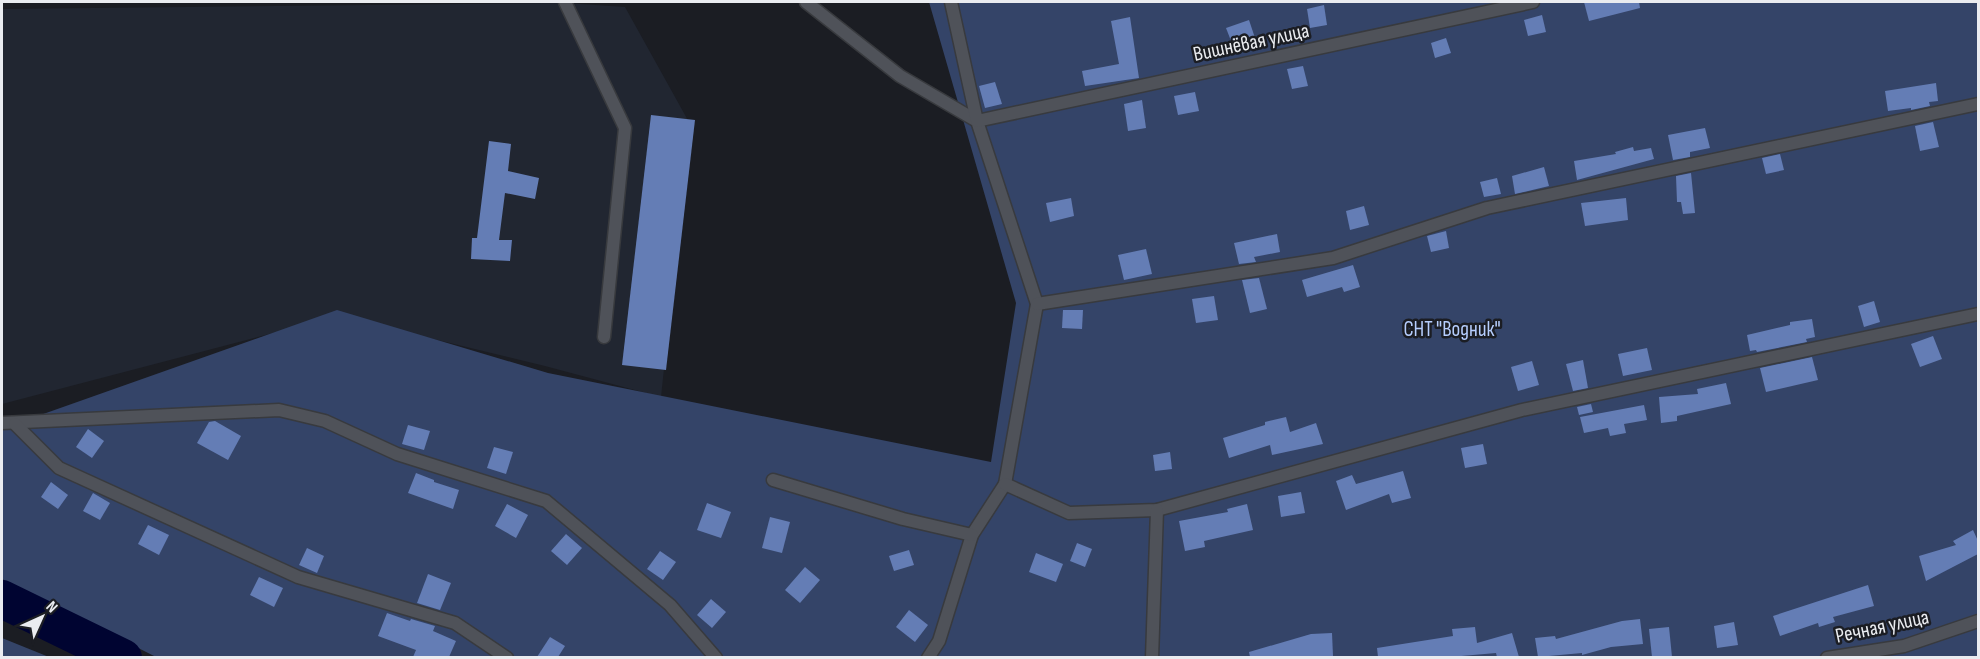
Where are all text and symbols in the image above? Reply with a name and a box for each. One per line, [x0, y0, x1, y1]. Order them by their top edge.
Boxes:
street label: Вишнёвая улица [1191, 18, 1311, 67]
park label: СНТ "Водник" [1403, 317, 1501, 342]
north arrow [12, 587, 72, 647]
text: N [42, 598, 61, 617]
street label: Речная улица [1833, 604, 1931, 649]

